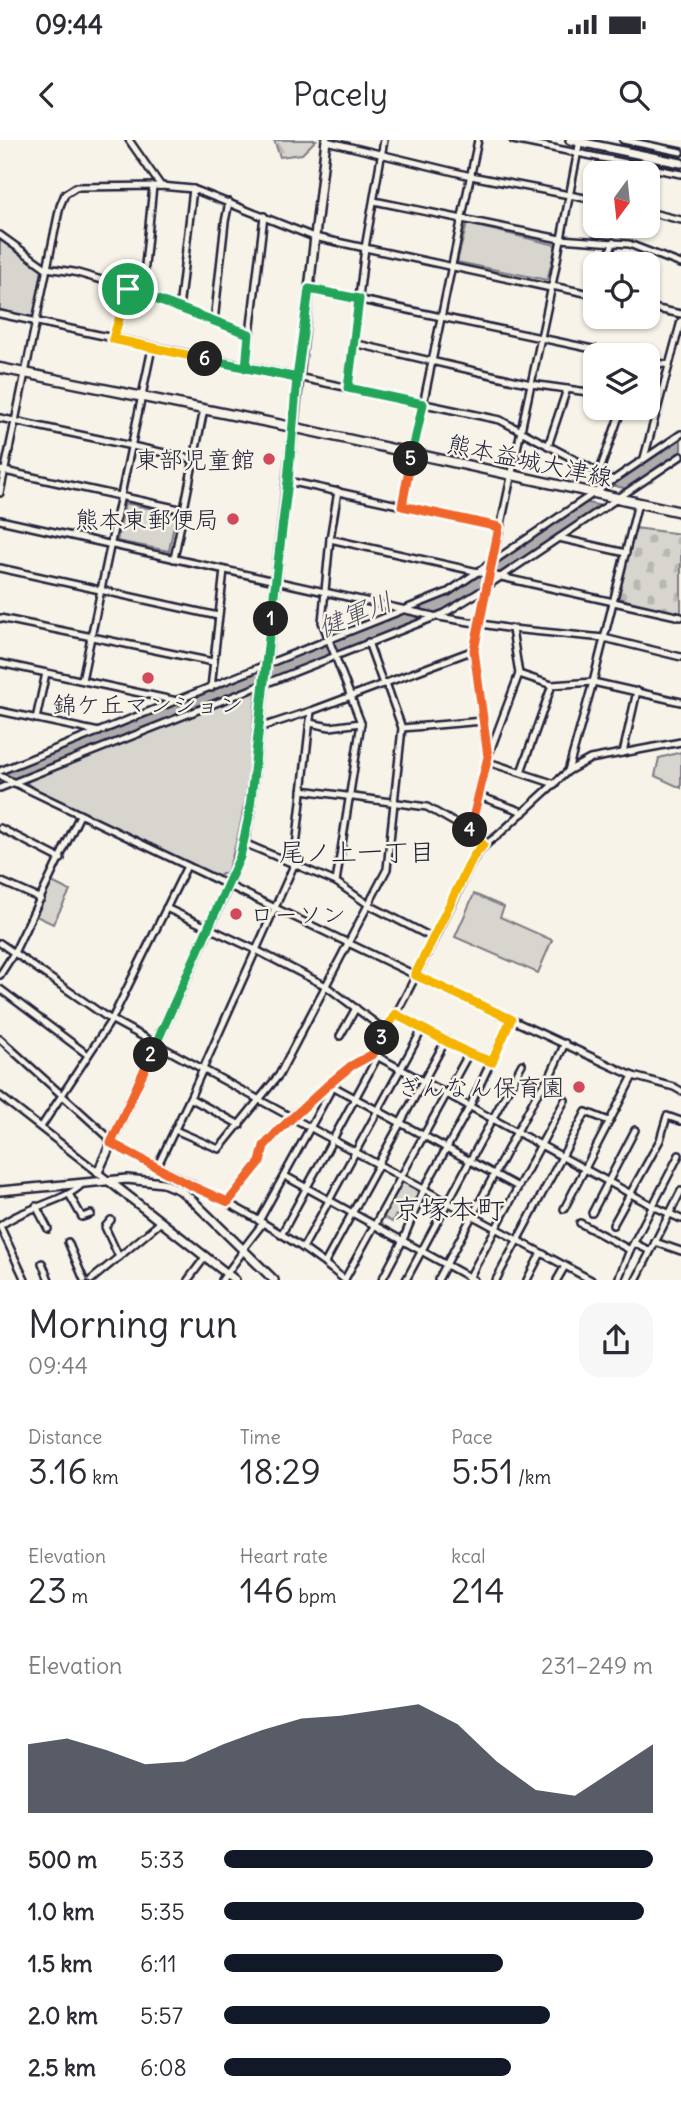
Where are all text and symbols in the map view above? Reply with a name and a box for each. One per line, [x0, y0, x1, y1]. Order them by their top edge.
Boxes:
text: 09:44 [35, 8, 103, 41]
text: Pacely [293, 74, 388, 115]
icon: back [28, 76, 66, 114]
icon: search [615, 76, 653, 114]
north arrow [583, 161, 660, 238]
map controls [583, 161, 660, 420]
button: locate [583, 252, 660, 329]
pin [98, 259, 158, 319]
icon: arrive [109, 270, 147, 308]
pin: 6 [188, 342, 222, 376]
button: layers [583, 343, 660, 420]
text: 6 [199, 346, 210, 370]
street label: 熊本益城大津線 [445, 428, 615, 492]
pin: 5 [394, 442, 428, 476]
place label: 東部児童館 [135, 444, 255, 474]
text: 5 [405, 446, 416, 470]
marker: 東部児童館 [261, 451, 277, 467]
place label: 熊本東郵便局 [75, 504, 219, 534]
marker: 熊本東郵便局 [225, 511, 241, 527]
water label: 健軍川 [313, 584, 397, 644]
pin: 1 [254, 602, 288, 636]
text: 1 [267, 606, 274, 630]
marker: 錦ケ丘マンション [140, 670, 156, 686]
place label: 錦ケ丘マンション [52, 689, 244, 719]
pin: 4 [452, 812, 488, 848]
text: 4 [464, 817, 475, 841]
district label: 尾ノ上一丁目 [279, 835, 435, 868]
place label: ローソン [250, 899, 346, 929]
marker: ローソン [228, 906, 244, 922]
pin: 3 [364, 1020, 400, 1056]
text: 3 [376, 1025, 387, 1049]
pin: 2 [134, 1038, 168, 1072]
text: 2 [145, 1042, 156, 1066]
place label: ぎんなん保育園 [397, 1072, 565, 1102]
marker: ぎんなん保育園 [571, 1079, 587, 1095]
district label: 京塚本町 [393, 1191, 505, 1227]
text: Morning run [28, 1301, 238, 1348]
button: share [579, 1303, 653, 1377]
text: 09:44 [28, 1351, 88, 1380]
text: Distance [28, 1425, 102, 1449]
text: Time [240, 1425, 281, 1449]
text: Pace [451, 1425, 493, 1449]
text: 3.16 [28, 1449, 88, 1493]
text: 18:29 [240, 1449, 321, 1493]
text: 5:51 [451, 1449, 513, 1493]
text: km [88, 1465, 119, 1489]
text: /km [513, 1465, 551, 1489]
text: Elevation [28, 1544, 106, 1568]
text: Heart rate [240, 1544, 328, 1568]
text: kcal [451, 1544, 486, 1568]
text: 23 [28, 1568, 67, 1612]
text: 146 [240, 1568, 294, 1612]
text: 214 [451, 1568, 505, 1612]
text: m [67, 1584, 88, 1608]
text: bpm [294, 1584, 337, 1608]
text: Elevation [28, 1651, 122, 1680]
text: 231–249 m [541, 1651, 653, 1680]
text: 500 m [28, 1845, 97, 1874]
text: 5:33 [140, 1845, 185, 1874]
text: 1.0 km [28, 1897, 94, 1926]
text: 5:35 [140, 1897, 185, 1926]
text: 1.5 km [28, 1949, 93, 1978]
text: 6:11 [140, 1949, 177, 1978]
text: 2.0 km [28, 2001, 98, 2030]
text: 5:57 [140, 2001, 183, 2030]
text: 2.5 km [28, 2053, 96, 2082]
text: 6:08 [140, 2053, 187, 2082]

